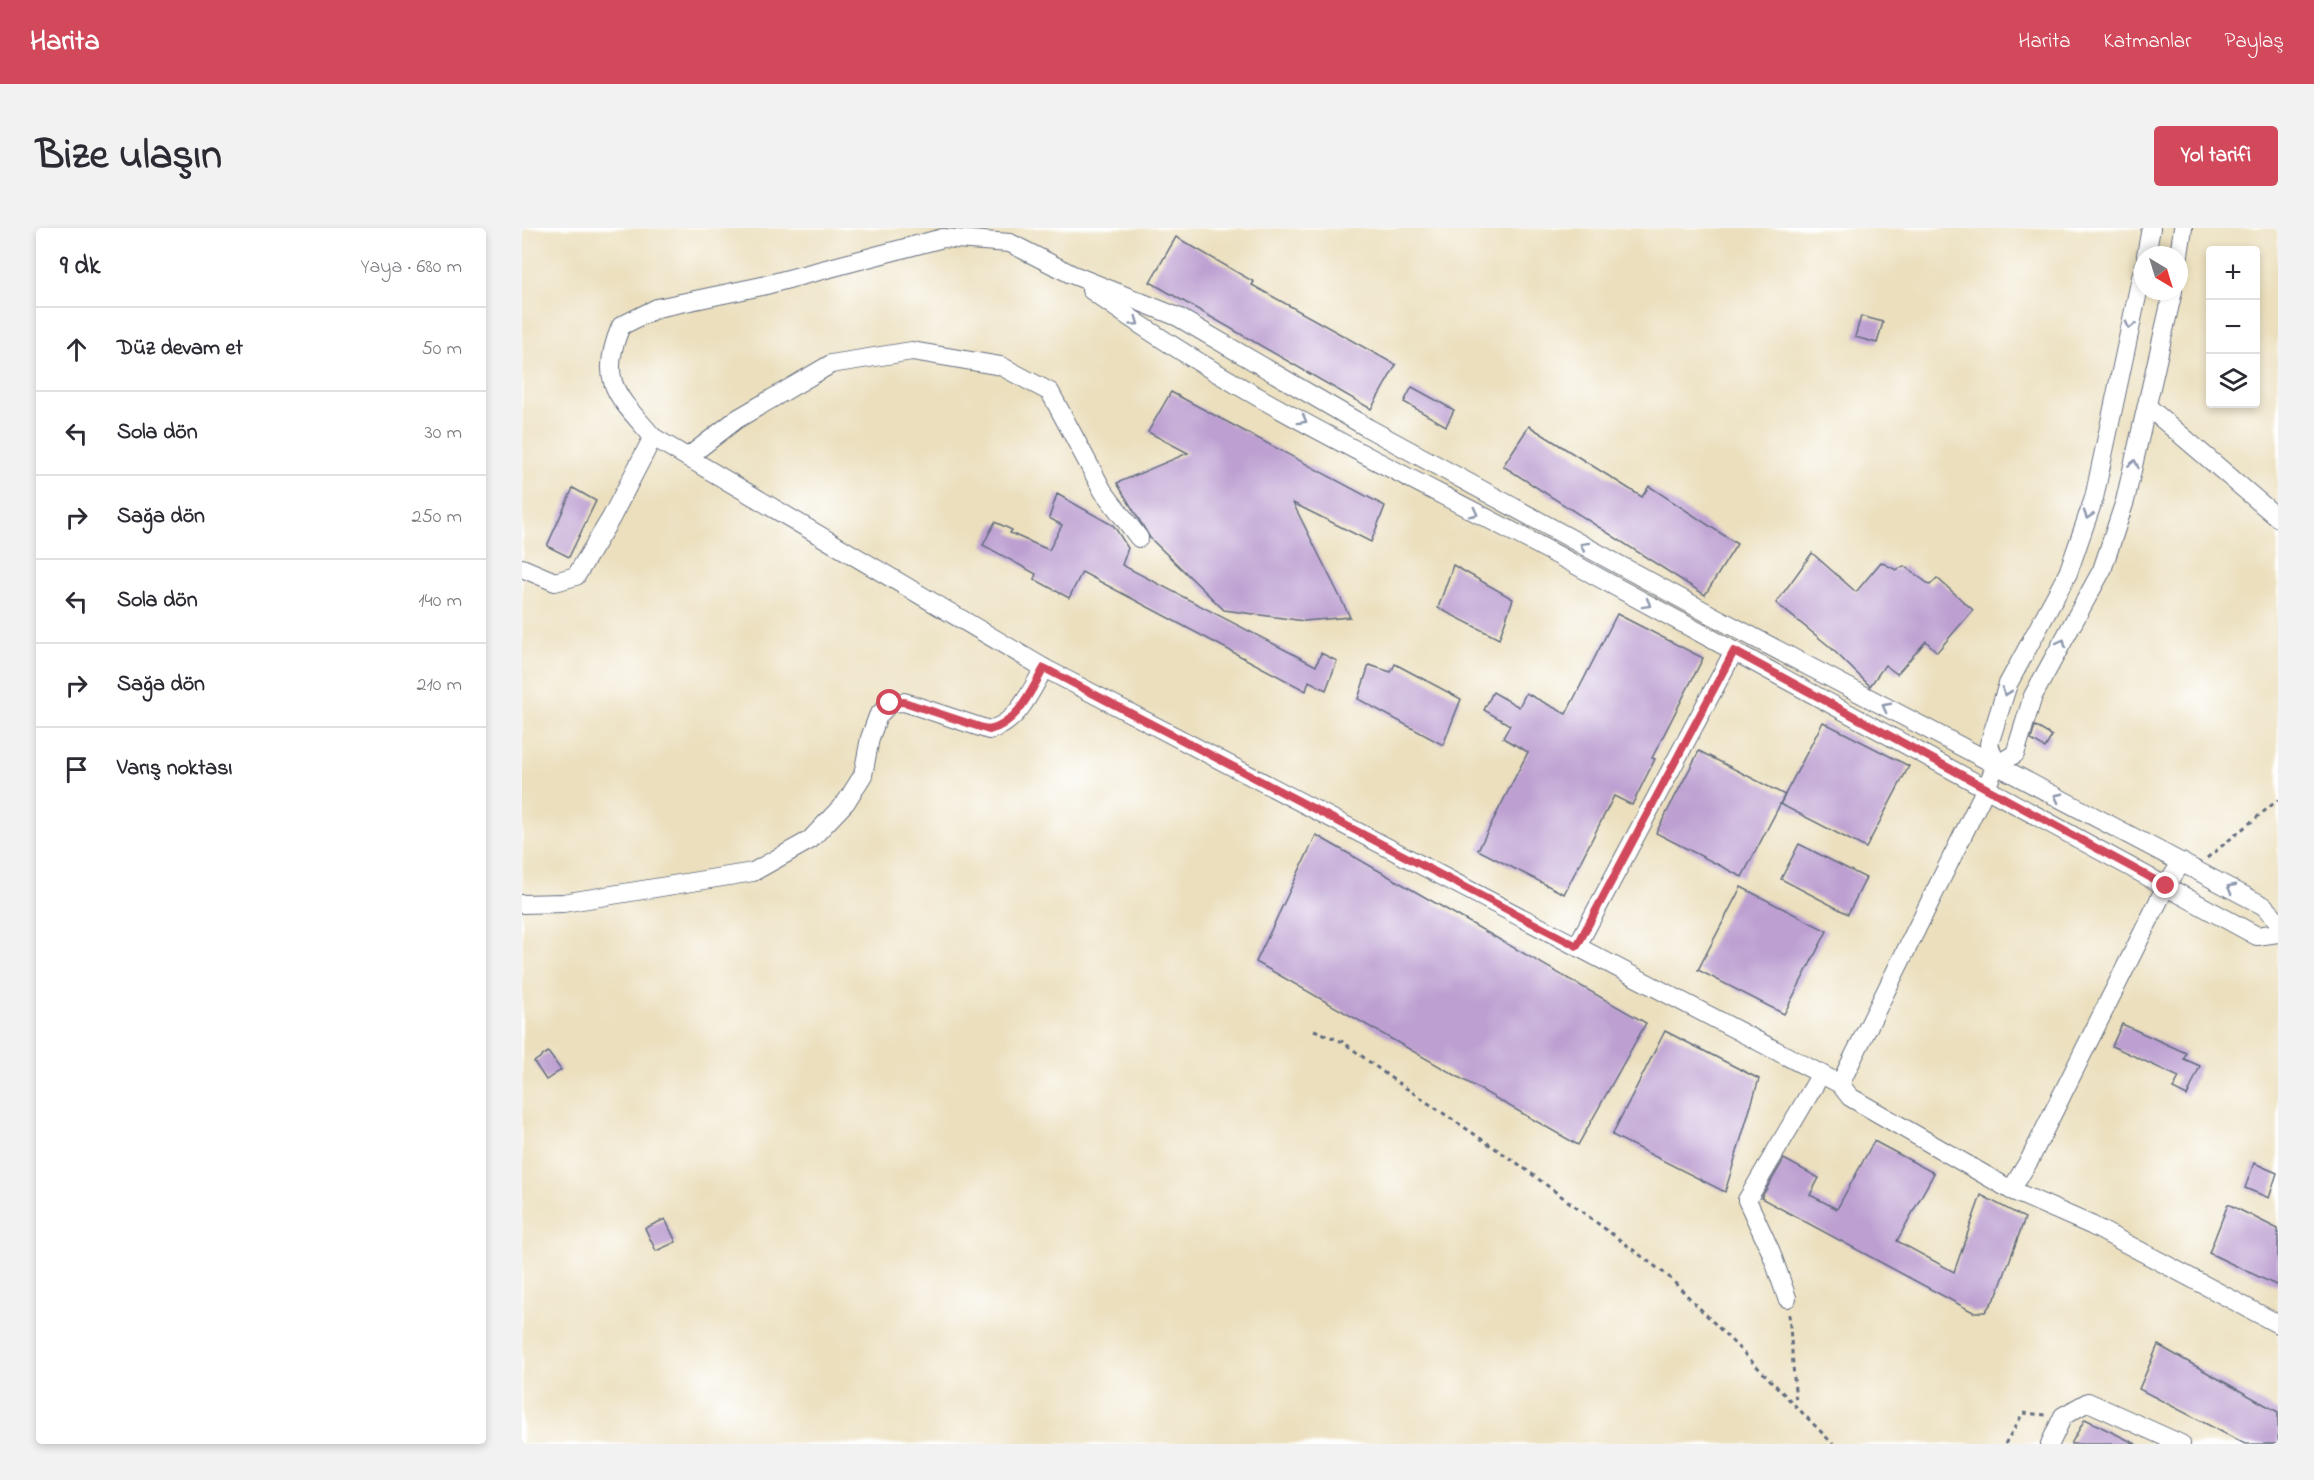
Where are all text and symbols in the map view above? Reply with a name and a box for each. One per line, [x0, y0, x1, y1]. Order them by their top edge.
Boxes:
text: Harita [30, 22, 100, 63]
text: Harita [2018, 27, 2071, 57]
text: Katmanlar [2104, 27, 2192, 57]
text: Paylaş [2225, 27, 2284, 57]
text: Bize ulaşın [36, 126, 222, 187]
button: Yol tarifi [2154, 126, 2278, 186]
north arrow [2134, 246, 2188, 300]
map controls [2206, 246, 2260, 408]
button: + [2206, 246, 2260, 300]
text: 9 dk [60, 248, 100, 286]
text: Yaya · 680 m [360, 253, 462, 282]
button: − [2206, 300, 2260, 354]
one-way arrow [1128, 314, 1139, 325]
one-way arrow [2125, 320, 2138, 330]
icon: ahead [60, 333, 93, 366]
text: Düz devam et [117, 333, 243, 365]
text: 50 m [421, 335, 462, 364]
button: layers [2206, 354, 2260, 408]
one-way arrow [1297, 413, 1307, 424]
icon: left [60, 417, 93, 450]
text: Sola dön [117, 417, 198, 449]
text: 30 m [425, 419, 462, 448]
one-way arrow [2126, 459, 2139, 469]
icon: right [60, 501, 93, 534]
text: Sağa dön [117, 501, 205, 533]
text: 250 m [411, 503, 462, 532]
one-way arrow [1468, 505, 1479, 517]
one-way arrow [2083, 509, 2096, 520]
one-way arrow [1580, 542, 1590, 553]
icon: left [60, 585, 93, 618]
text: Sola dön [117, 585, 198, 617]
text: 140 m [418, 587, 462, 616]
one-way arrow [1641, 597, 1651, 608]
one-way arrow [2055, 639, 2066, 650]
icon: right [60, 669, 93, 702]
text: Sağa dön [117, 669, 205, 701]
text: 210 m [417, 671, 462, 700]
one-way arrow [2000, 686, 2013, 696]
route start [876, 689, 902, 715]
one-way arrow [1881, 703, 1892, 714]
icon: arrive [60, 753, 93, 786]
text: Varış noktası [117, 753, 232, 785]
one-way arrow [2054, 793, 2065, 805]
route end [2152, 872, 2178, 898]
one-way arrow [2227, 884, 2237, 895]

